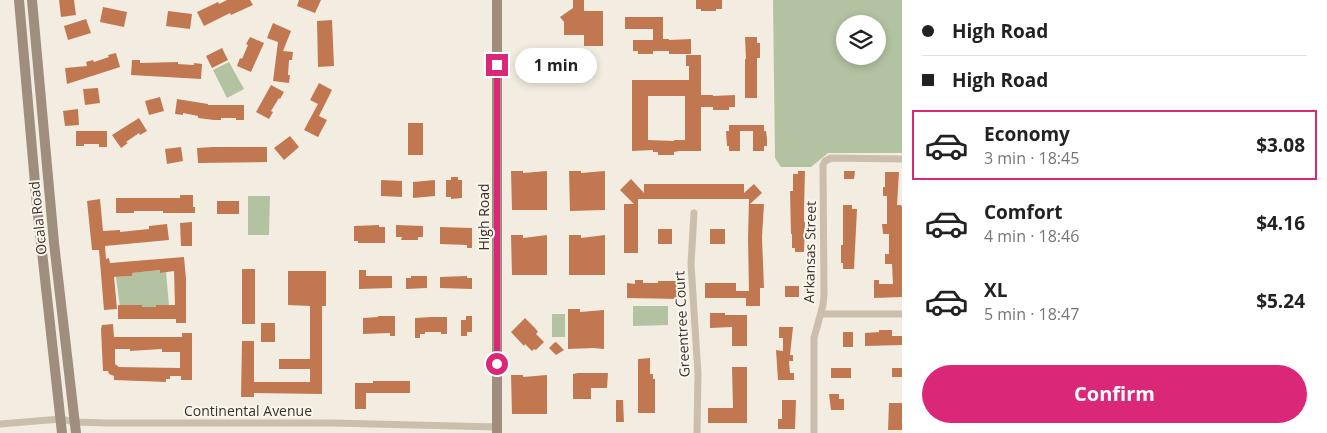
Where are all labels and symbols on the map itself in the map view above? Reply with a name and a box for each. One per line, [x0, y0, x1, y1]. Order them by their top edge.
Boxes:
callout: 1 min [514, 48, 597, 82]
route end [486, 54, 508, 76]
street label: Ocala Road [24, 180, 51, 256]
street label: High Road [474, 183, 493, 251]
street label: Arkansas Street [799, 201, 820, 303]
street label: Greentree Court [669, 270, 694, 378]
route start [486, 353, 508, 375]
street label: Continental Avenue [184, 401, 312, 420]

